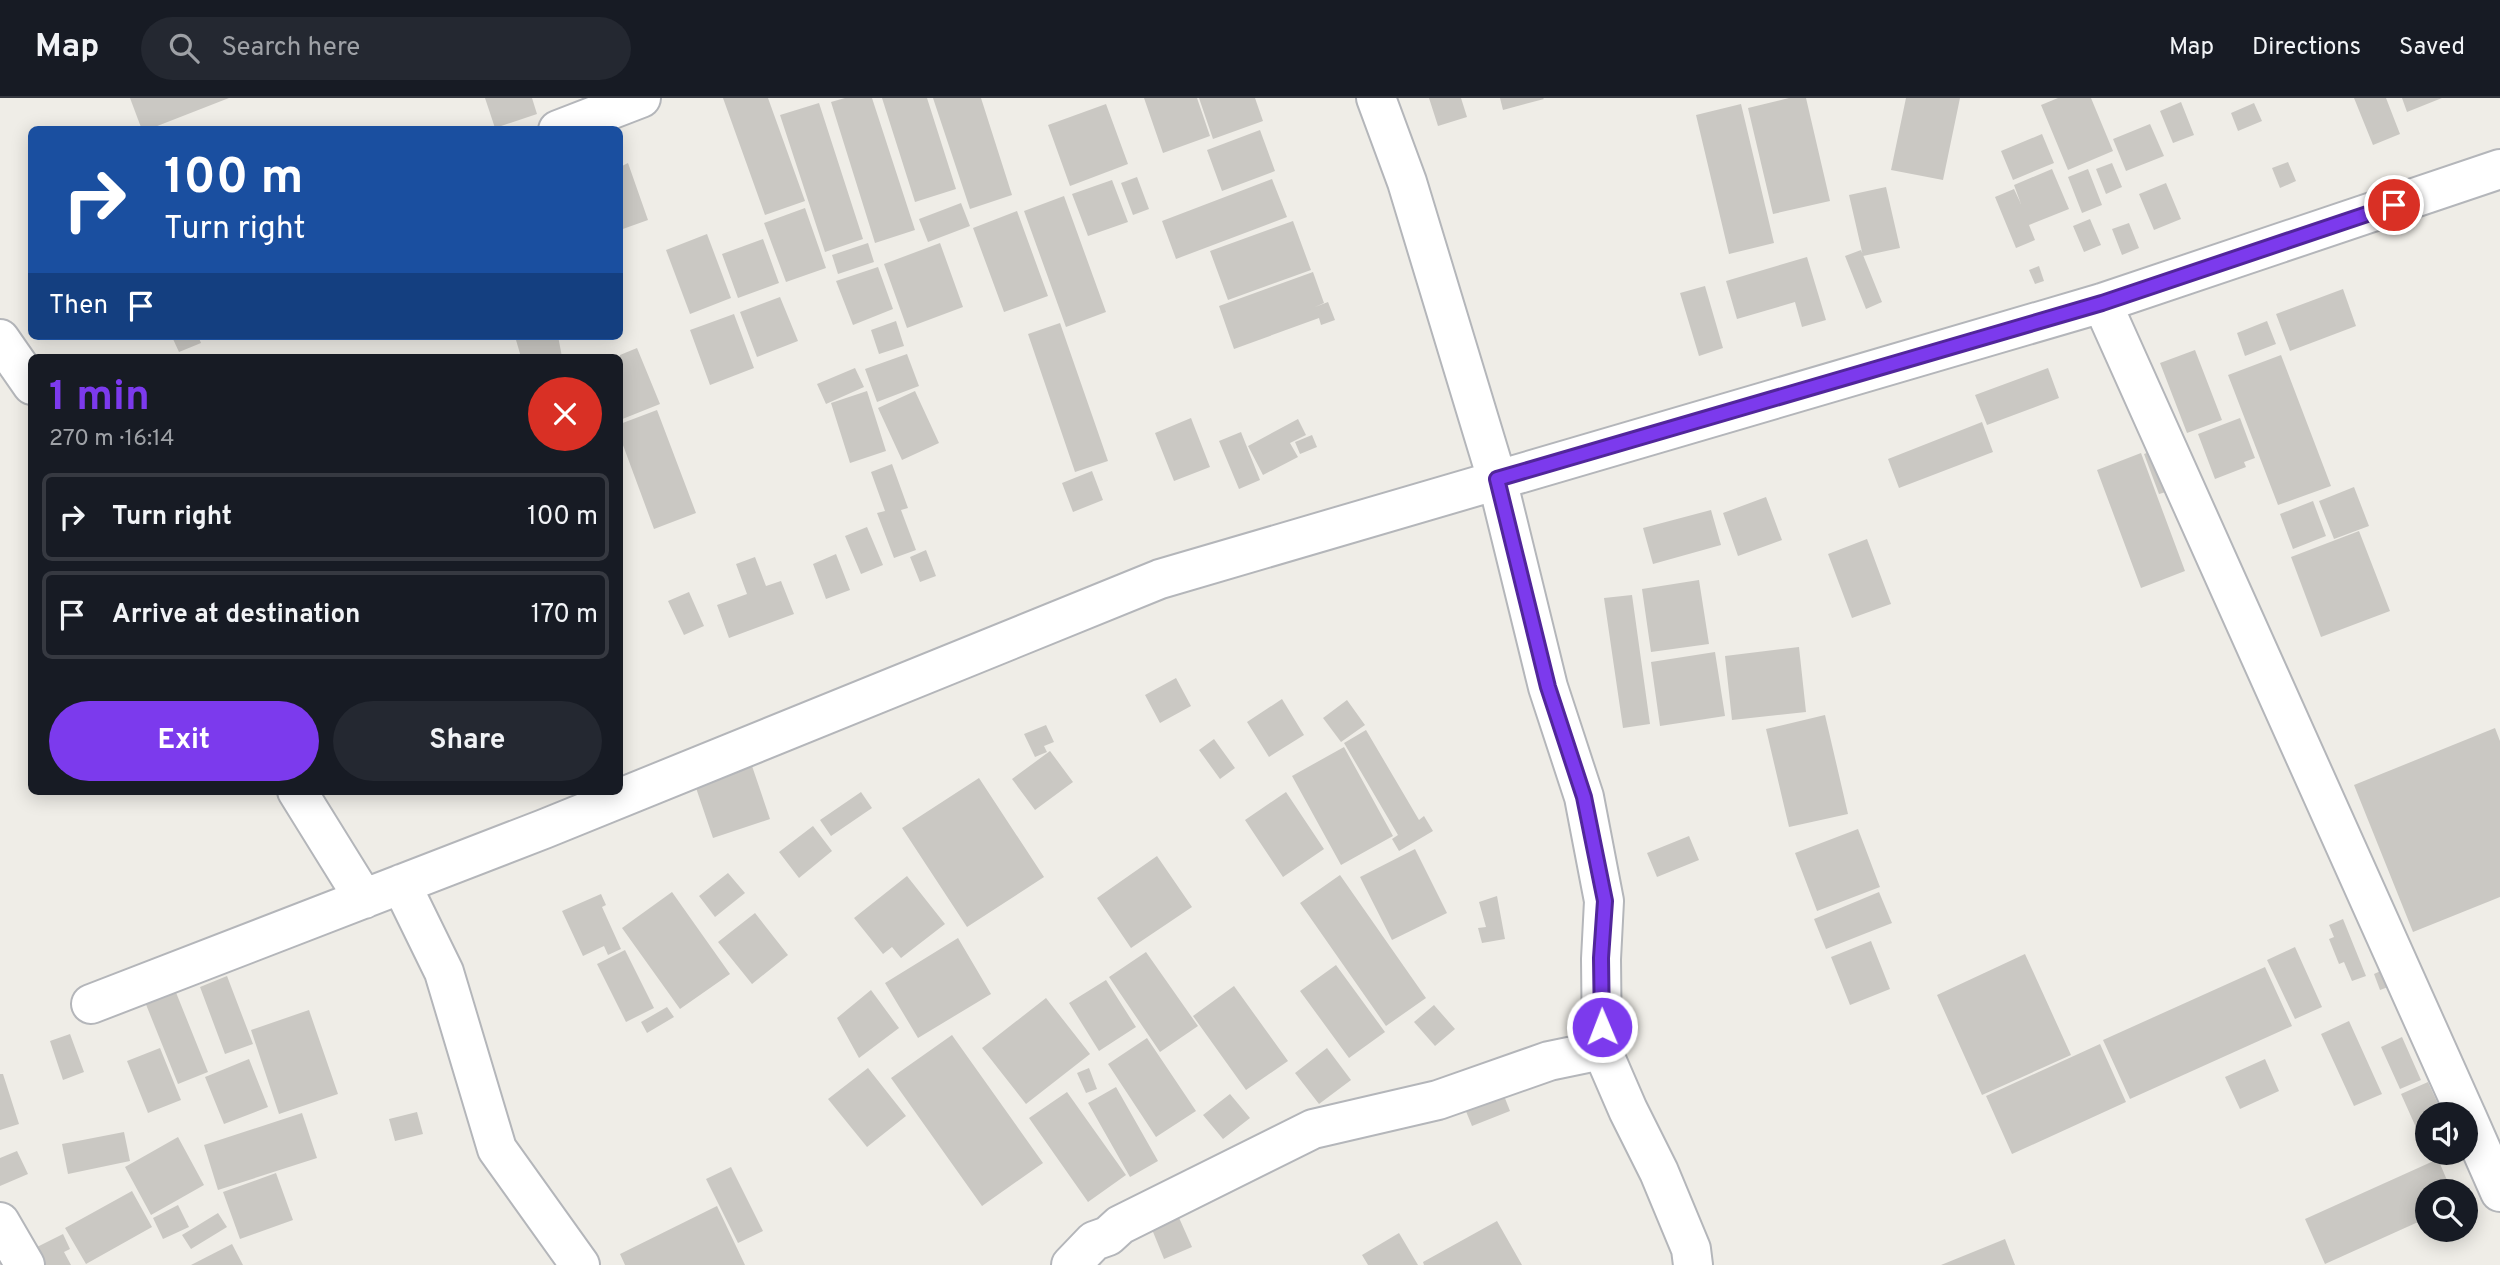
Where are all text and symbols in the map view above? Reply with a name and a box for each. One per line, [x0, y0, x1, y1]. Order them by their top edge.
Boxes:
search box [141, 17, 631, 80]
text: Map [35, 27, 99, 69]
icon: search [165, 29, 203, 67]
text: Search here [221, 32, 360, 65]
text: Map [2169, 33, 2214, 63]
text: Directions [2252, 33, 2361, 63]
text: Saved [2399, 33, 2465, 63]
text: 100 m [164, 149, 303, 211]
icon: right [49, 154, 140, 245]
pin [2364, 175, 2424, 235]
icon: arrive [2375, 186, 2413, 224]
text: Turn right [164, 210, 306, 250]
icon: arrive [122, 287, 160, 325]
text: Then [49, 290, 108, 323]
text: 1 min [49, 372, 150, 425]
button: close [528, 377, 602, 451]
text: 270 m · 16:14 [49, 425, 175, 454]
icon: right [53, 498, 91, 536]
text: Turn right [112, 501, 232, 534]
text: 100 m [527, 501, 598, 534]
icon: arrive [53, 596, 91, 634]
text: Arrive at destination [112, 599, 360, 632]
text: 170 m [531, 599, 598, 632]
button: Exit [49, 701, 319, 781]
button: Share [333, 701, 602, 781]
position arrow [1565, 990, 1639, 1064]
map controls [2415, 1102, 2478, 1242]
button: sound [2415, 1102, 2478, 1165]
button: search [2415, 1179, 2478, 1242]

